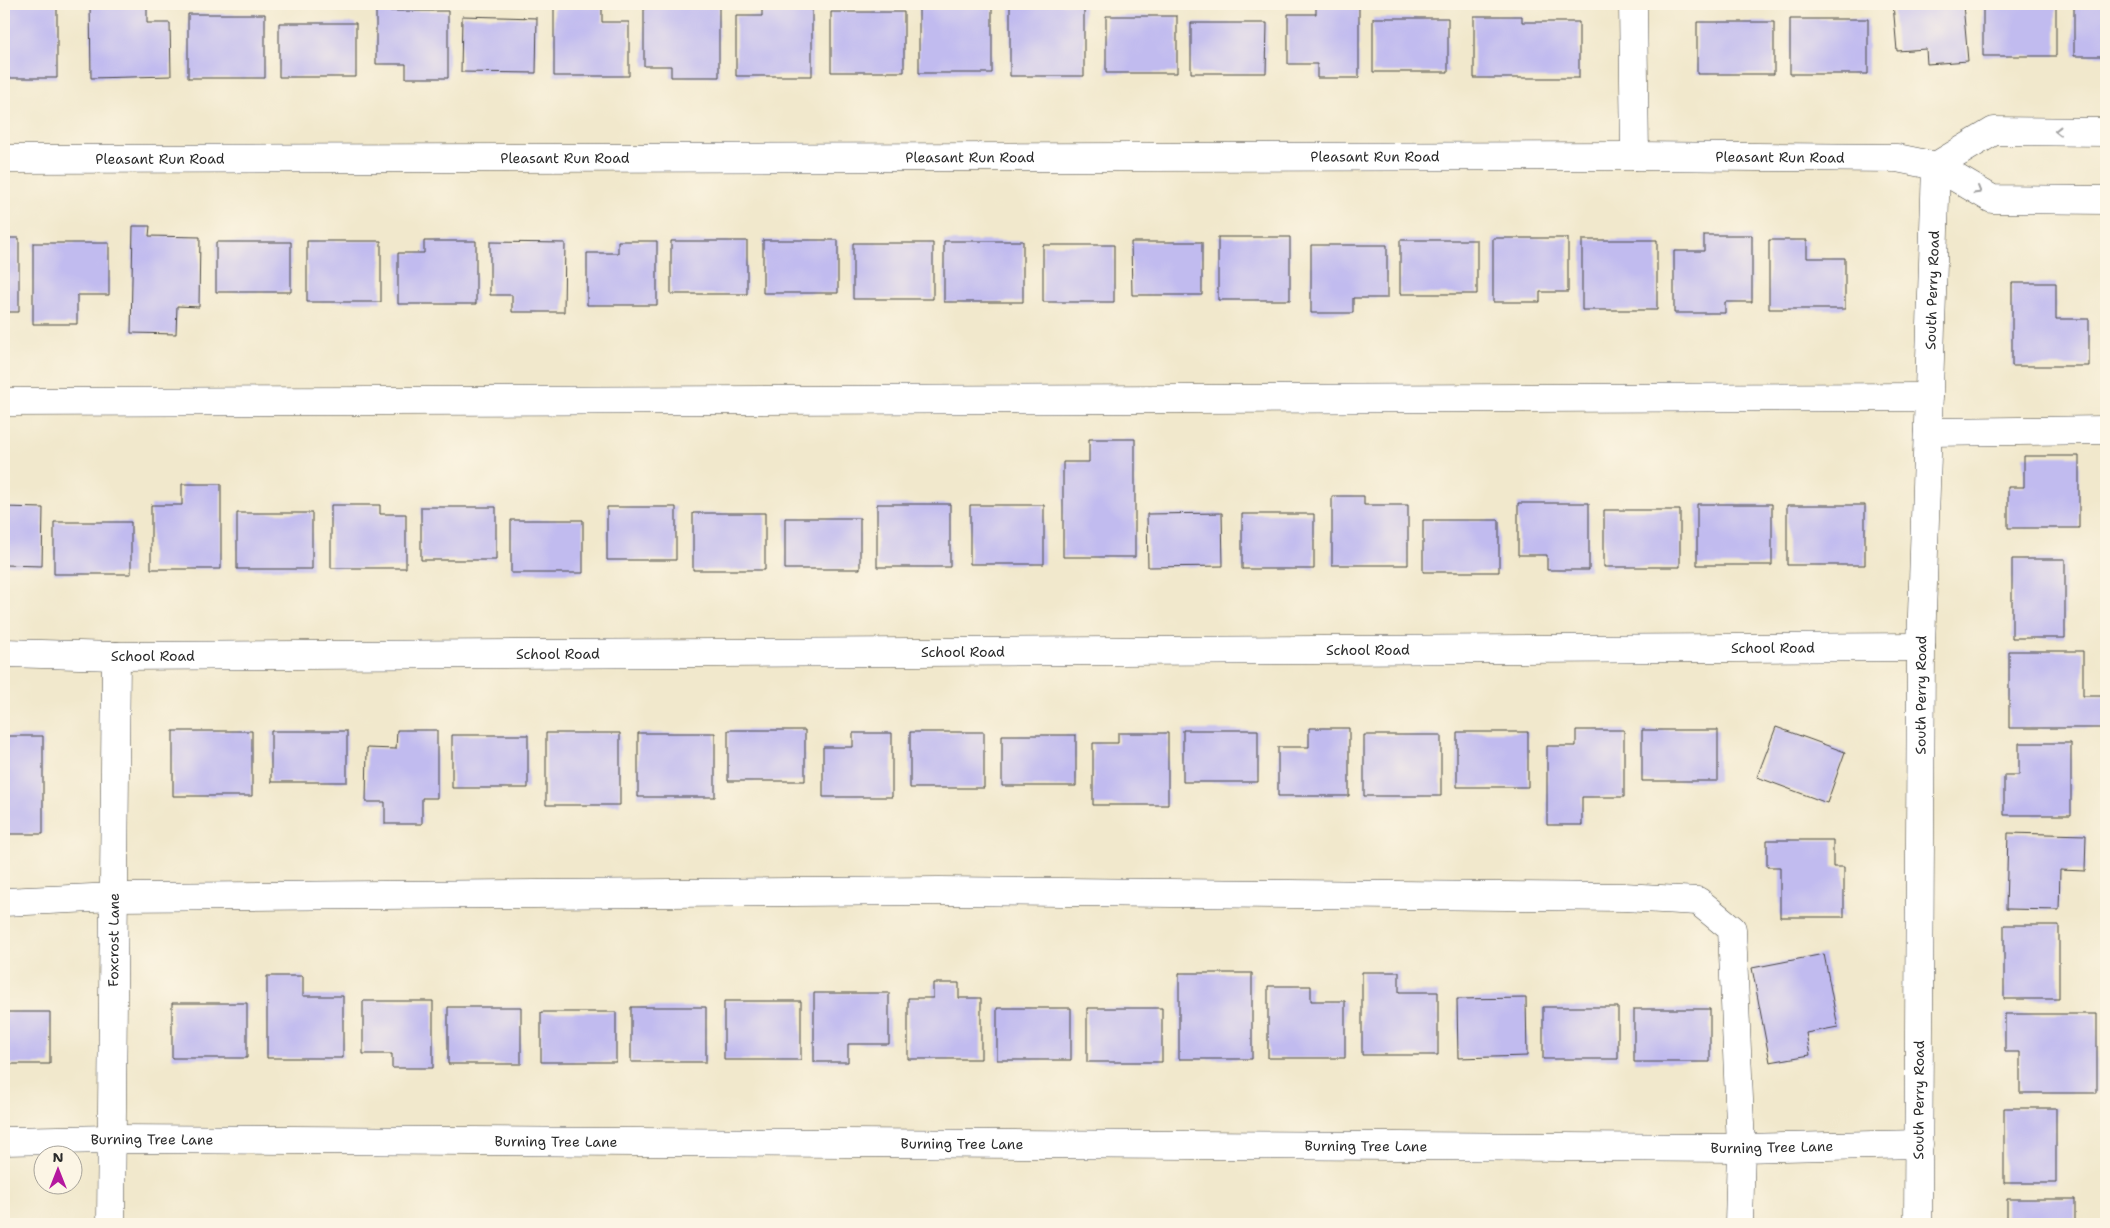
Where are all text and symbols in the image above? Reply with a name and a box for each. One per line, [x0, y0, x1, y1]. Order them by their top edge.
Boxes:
one-way arrow [2053, 126, 2061, 136]
street label: Pleasant Run Road [1310, 147, 1440, 166]
street label: Pleasant Run Road [905, 148, 1035, 166]
street label: Pleasant Run Road [1715, 148, 1845, 167]
street label: Pleasant Run Road [500, 149, 630, 167]
street label: Pleasant Run Road [95, 150, 225, 168]
one-way arrow [1973, 184, 1982, 194]
street label: South Perry Road [1921, 230, 1943, 350]
street label: South Perry Road [1911, 635, 1930, 755]
street label: School Road [1731, 639, 1815, 657]
street label: School Road [1326, 641, 1410, 659]
street label: School Road [921, 643, 1005, 661]
street label: School Road [516, 645, 600, 663]
street label: School Road [111, 647, 195, 665]
street label: Foxcrost Lane [104, 893, 123, 987]
street label: South Perry Road [1909, 1040, 1928, 1160]
street label: Burning Tree Lane [90, 1130, 213, 1149]
street label: Burning Tree Lane [495, 1132, 617, 1151]
street label: Burning Tree Lane [901, 1134, 1023, 1153]
street label: Burning Tree Lane [1305, 1137, 1427, 1155]
street label: Burning Tree Lane [1711, 1137, 1834, 1157]
north arrow [32, 1146, 82, 1196]
text: N [52, 1148, 64, 1166]

